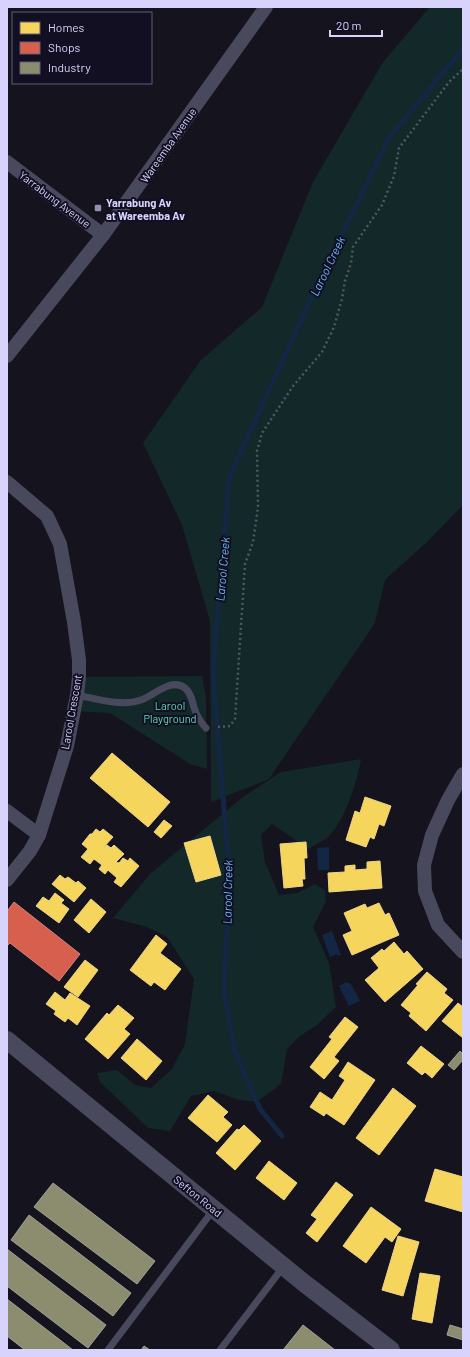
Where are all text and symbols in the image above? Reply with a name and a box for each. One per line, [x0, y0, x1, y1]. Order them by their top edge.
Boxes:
legend [12, 12, 152, 84]
scale bar [330, 12, 382, 38]
text: 20 m [336, 18, 362, 32]
text: Homes [48, 20, 85, 34]
text: Shops [48, 40, 81, 54]
text: Industry [48, 60, 91, 74]
street label: Wareemba Avenue [137, 105, 199, 185]
street label: Yarrabung Avenue [17, 168, 93, 230]
place label: Yarrabung Av at Wareemba Av [106, 196, 185, 222]
marker: Yarrabung Av at Wareemba Av [93, 203, 103, 213]
water label: Larool Creek [307, 234, 347, 298]
water label: Larool Creek [212, 536, 232, 602]
street label: Larool Crescent [58, 674, 84, 750]
park label: Larool Playground [143, 699, 197, 725]
water label: Larool Creek [219, 860, 235, 924]
street label: Sefton Road [171, 1173, 225, 1219]

